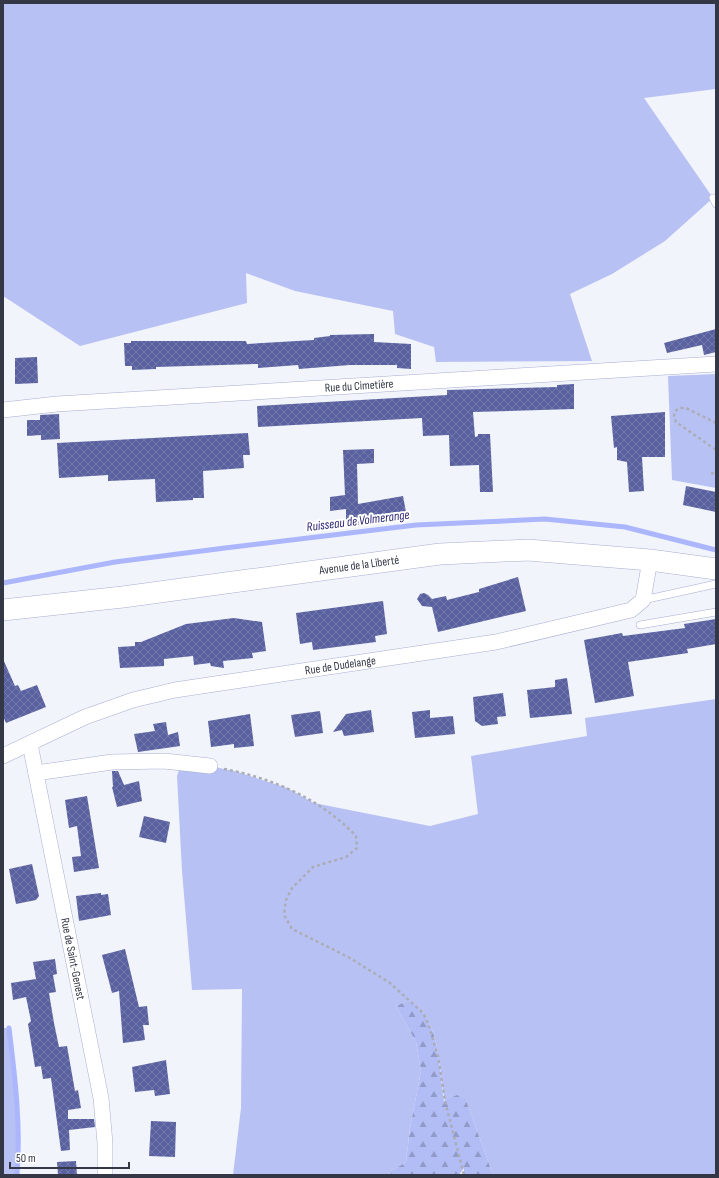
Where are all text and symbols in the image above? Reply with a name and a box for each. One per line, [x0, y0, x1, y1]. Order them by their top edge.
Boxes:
street label: Rue du Cimetière [324, 376, 394, 395]
water label: Ruisseau de Volmerange [306, 507, 410, 535]
street label: Avenue de la Liberté [317, 552, 400, 578]
street label: Rue de Dudelange [304, 653, 377, 678]
street label: Rue de Saint-Genest [58, 916, 89, 1001]
scale bar [10, 1144, 129, 1170]
text: 50 m [16, 1151, 36, 1166]

